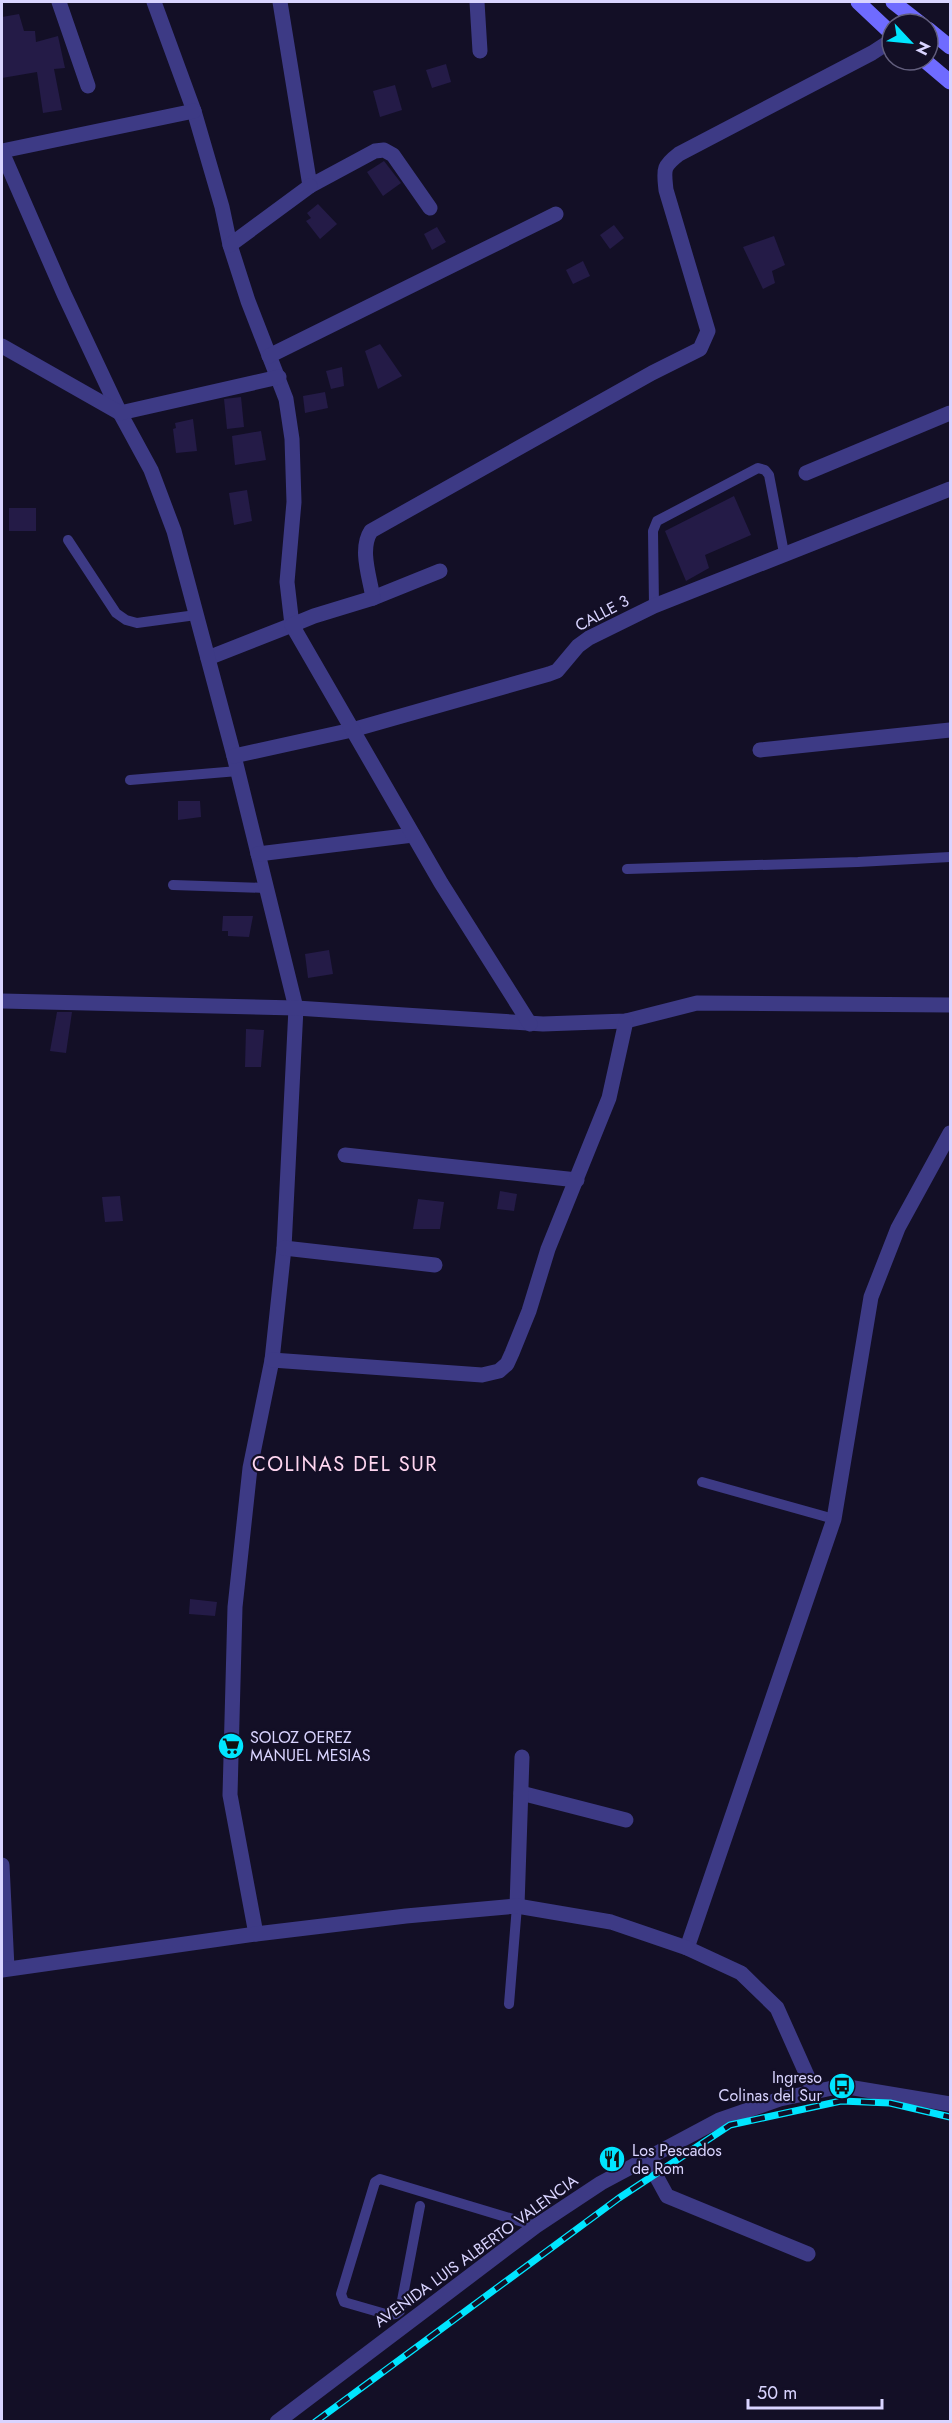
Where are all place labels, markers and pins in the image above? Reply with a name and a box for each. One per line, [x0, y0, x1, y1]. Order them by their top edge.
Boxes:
place label: SOLOZ OEREZ MANUEL MESIAS [250, 1726, 371, 1767]
supermarket icon: SOLOZ OEREZ MANUEL MESIAS [216, 1731, 246, 1761]
place label: Ingreso Colinas del Sur [719, 2066, 822, 2107]
bus stop icon: Ingreso Colinas del Sur [827, 2071, 857, 2101]
place label: Los Pescados de Rom [632, 2139, 722, 2180]
restaurant icon: Los Pescados de Rom [597, 2144, 627, 2174]

